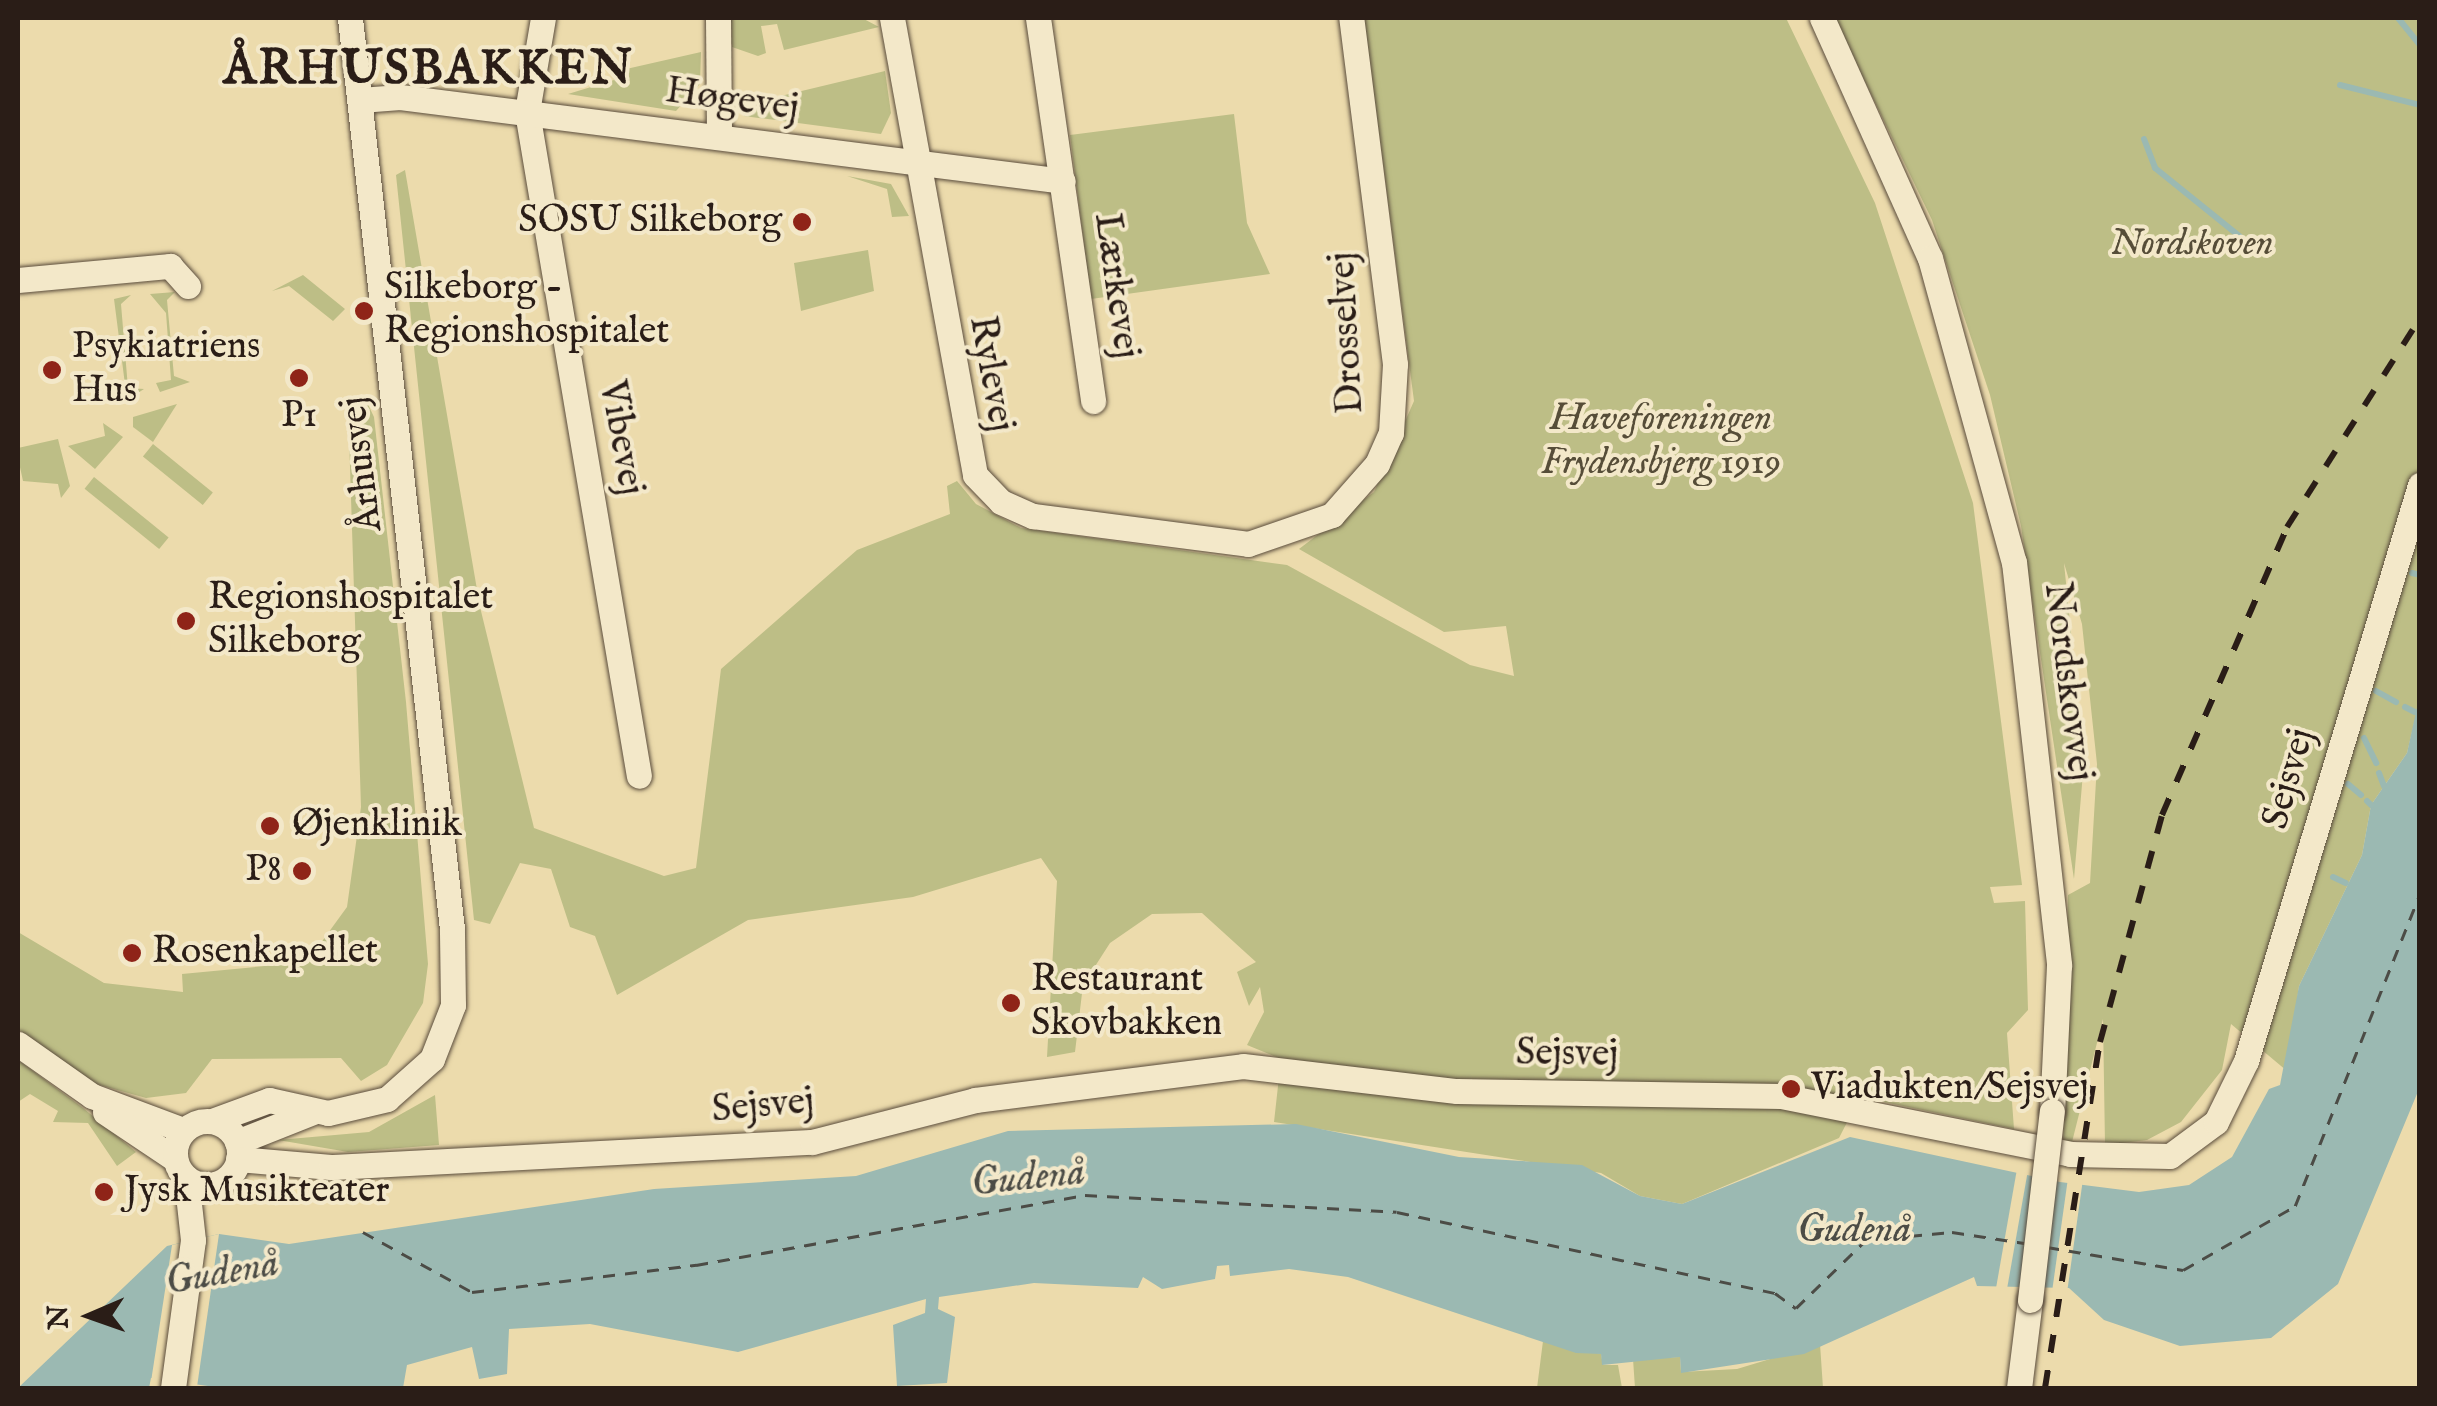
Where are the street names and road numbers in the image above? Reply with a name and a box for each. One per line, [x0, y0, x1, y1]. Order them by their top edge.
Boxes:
street label: Høgevej [663, 69, 801, 133]
street label: Lærkevej [1082, 210, 1148, 362]
street label: Drosselvej [1321, 251, 1375, 415]
street label: Rylevej [957, 313, 1023, 435]
street label: Vibevej [587, 377, 653, 499]
street label: Århusvej [332, 394, 394, 534]
street label: Nordskovvej [2032, 580, 2102, 784]
street label: Sejsvej [2254, 723, 2326, 835]
street label: Sejsvej [1515, 1031, 1619, 1079]
street label: Sejsvej [710, 1080, 816, 1134]

